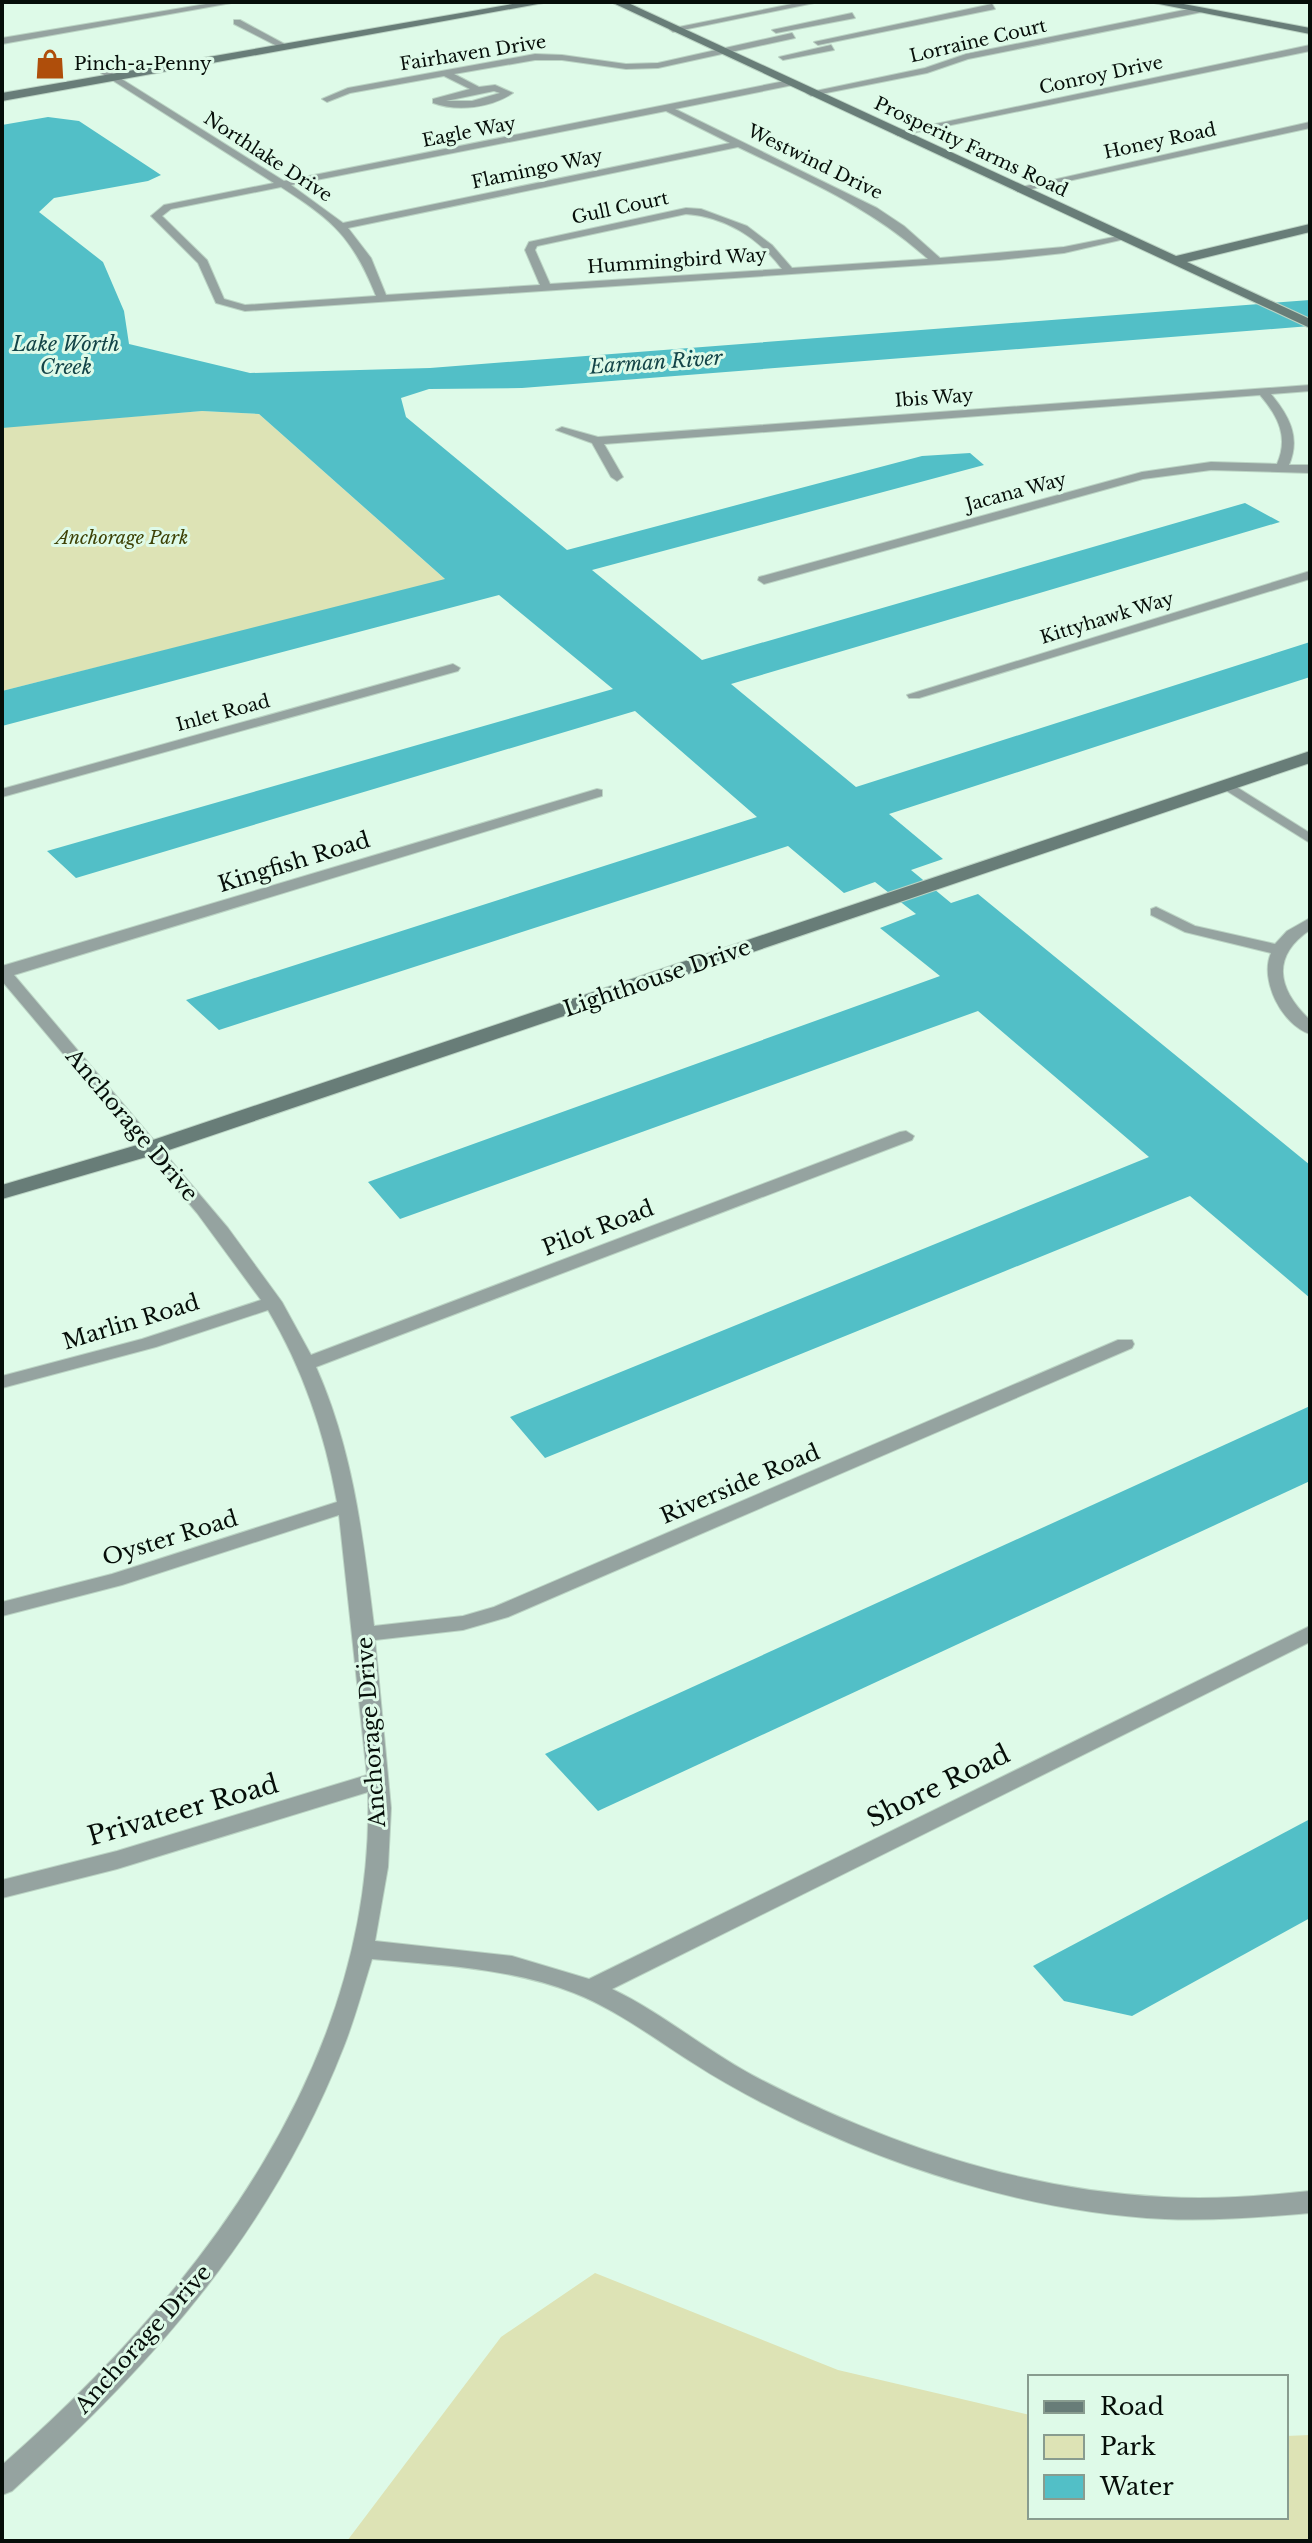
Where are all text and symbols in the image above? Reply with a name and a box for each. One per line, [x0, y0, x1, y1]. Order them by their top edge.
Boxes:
street label: Lorraine Court [907, 15, 1049, 67]
street label: Fairhaven Drive [398, 31, 548, 75]
shop icon: Pinch-a-Penny [33, 47, 67, 81]
street label: Conroy Drive [1037, 51, 1165, 99]
place label: Pinch-a-Penny [74, 53, 212, 75]
street label: Prosperity Farms Road [871, 92, 1071, 202]
street label: Northlake Drive [200, 107, 336, 207]
street label: Eagle Way [420, 112, 518, 152]
street label: Honey Road [1102, 118, 1218, 164]
street label: Westwind Drive [743, 119, 886, 204]
street label: Flamingo Way [470, 144, 605, 194]
street label: Gull Court [570, 187, 671, 229]
street label: Hummingbird Way [586, 244, 768, 278]
water label: Lake Worth Creek [11, 332, 120, 379]
water label: Earman River [588, 345, 724, 379]
street label: Ibis Way [894, 384, 975, 412]
street label: Jacana Way [961, 468, 1069, 517]
park label: Anchorage Park [54, 527, 188, 549]
street label: Kittyhawk Way [1038, 587, 1177, 649]
street label: Inlet Road [174, 690, 272, 736]
street label: Kingfish Road [215, 826, 373, 898]
street label: Lighthouse Drive [560, 933, 754, 1023]
street label: Anchorage Drive [60, 1042, 204, 1207]
street label: Pilot Road [538, 1194, 658, 1262]
street label: Marlin Road [59, 1288, 203, 1356]
street label: Riverside Road [656, 1438, 824, 1530]
street label: Oyster Road [99, 1505, 241, 1571]
street label: Anchorage Drive [351, 1636, 391, 1829]
street label: Shore Road [861, 1738, 1015, 1834]
street label: Privateer Road [84, 1767, 282, 1853]
street label: Anchorage Drive [68, 2259, 217, 2420]
legend [1028, 2375, 1288, 2519]
text: Road [1100, 2392, 1164, 2421]
text: Park [1100, 2432, 1156, 2461]
text: Water [1099, 2472, 1174, 2501]

